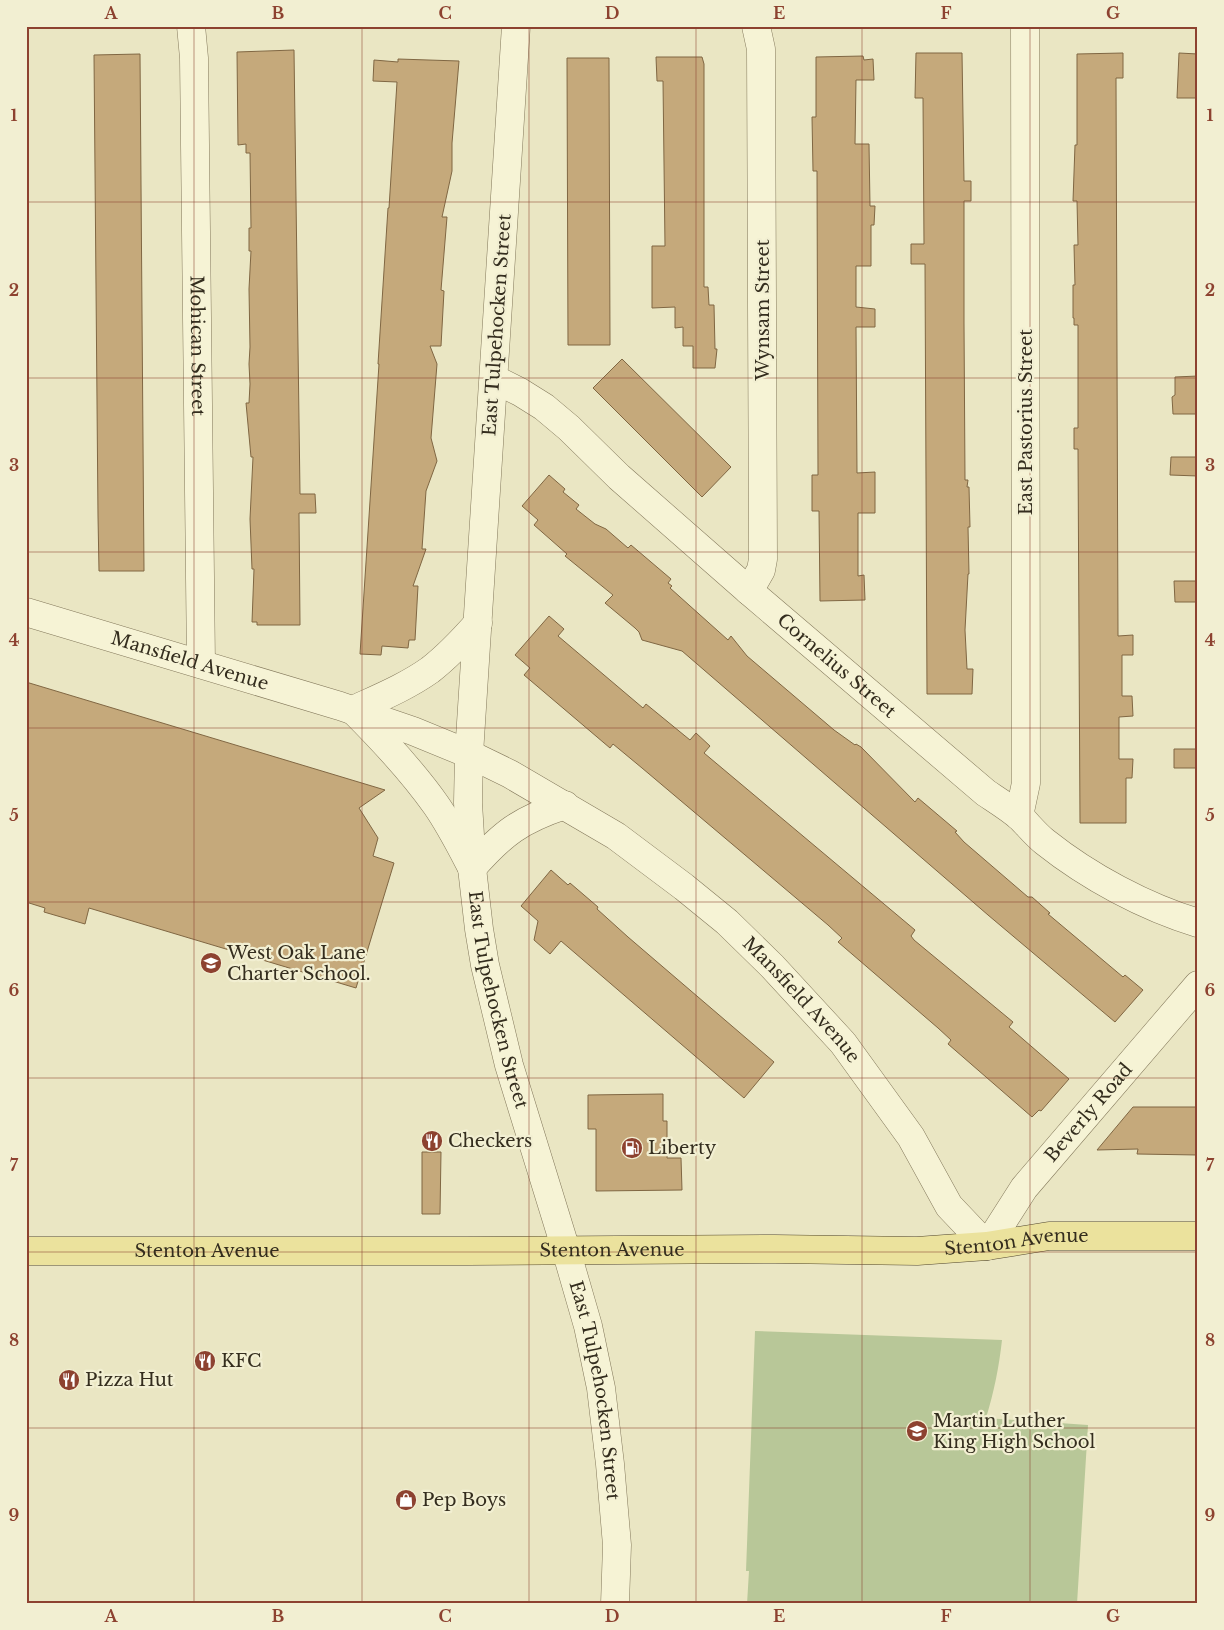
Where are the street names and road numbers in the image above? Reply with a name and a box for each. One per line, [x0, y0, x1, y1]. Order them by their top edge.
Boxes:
street label: East Tulpehocken Street [478, 213, 516, 437]
street label: Wynsam Street [752, 239, 774, 382]
street label: Mohican Street [186, 275, 209, 417]
street label: East Pastorius Street [1015, 329, 1037, 515]
street label: Cornelius Street [773, 609, 901, 723]
street label: Mansfield Avenue [108, 627, 271, 695]
street label: East Tulpehocken Street [464, 889, 533, 1112]
street label: Mansfield Avenue [738, 932, 865, 1067]
street label: Beverly Road [1040, 1059, 1137, 1167]
street label: Stenton Avenue [944, 1224, 1089, 1260]
street label: Stenton Avenue [539, 1239, 685, 1262]
street label: Stenton Avenue [134, 1240, 280, 1262]
street label: East Tulpehocken Street [564, 1278, 624, 1502]

